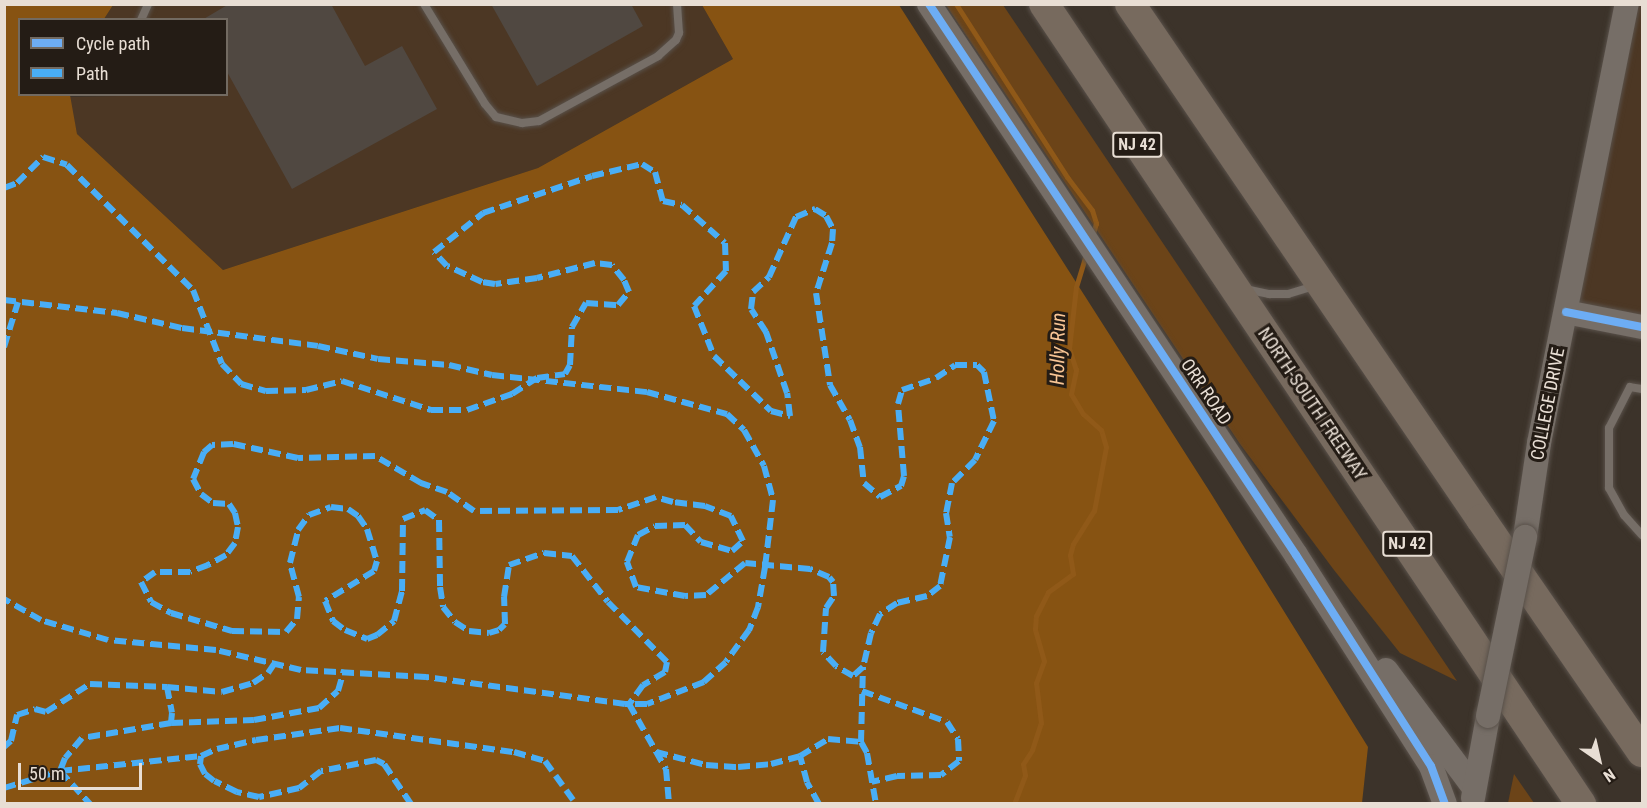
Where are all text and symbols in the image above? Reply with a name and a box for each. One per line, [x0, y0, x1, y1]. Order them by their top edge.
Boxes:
legend [18, 18, 228, 96]
text: Cycle path [76, 33, 150, 54]
text: Path [76, 63, 109, 84]
road number: NJ 42 [1112, 132, 1162, 158]
water label: Holly Run [1045, 313, 1071, 385]
street label: NORTH-SOUTH FREEWAY [1253, 324, 1371, 484]
street label: COLLEGE DRIVE [1527, 346, 1569, 462]
street label: ORR ROAD [1176, 355, 1236, 429]
road number: NJ 42 [1382, 531, 1432, 557]
north arrow [1569, 730, 1629, 790]
scale bar [21, 751, 146, 789]
text: 50 m [29, 763, 64, 784]
text: N [1600, 765, 1619, 786]

